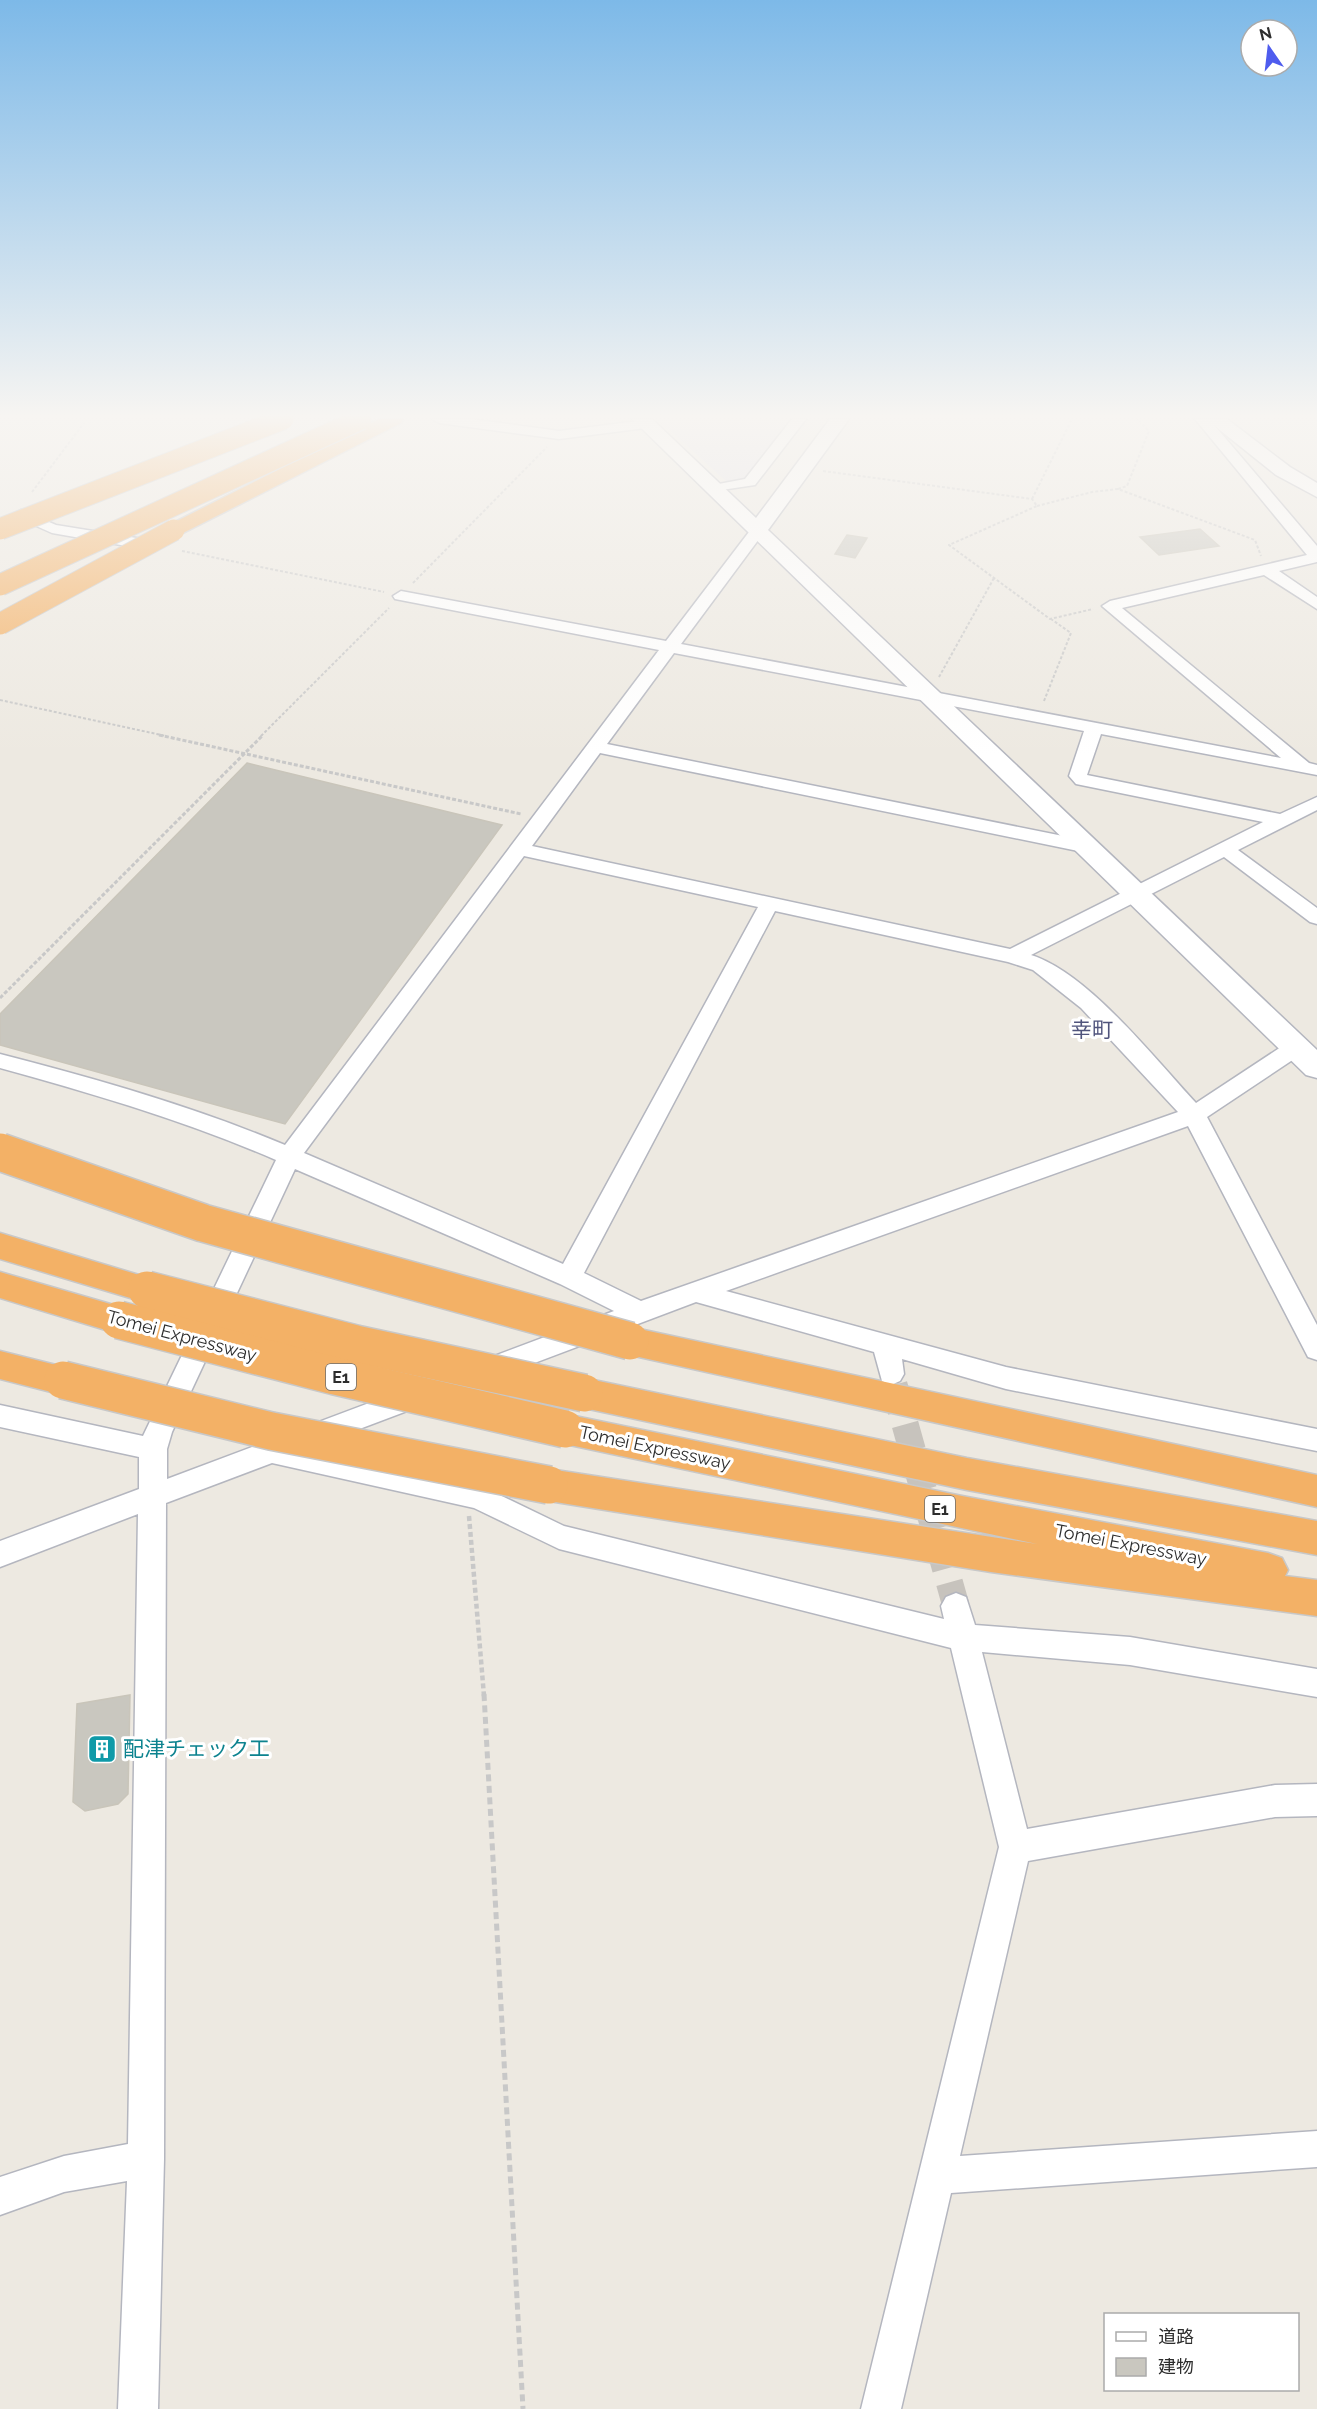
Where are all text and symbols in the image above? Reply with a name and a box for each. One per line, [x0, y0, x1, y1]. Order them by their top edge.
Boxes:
north arrow [1239, 18, 1299, 78]
text: N [1257, 23, 1274, 45]
district label: 幸町 [1071, 1017, 1113, 1042]
street label: Tomei Expressway [105, 1305, 259, 1366]
road number: E1 [326, 1364, 356, 1390]
street label: Tomei Expressway [578, 1421, 733, 1474]
road number: E1 [925, 1496, 955, 1522]
street label: Tomei Expressway [1054, 1520, 1209, 1570]
building icon: 配津チェック工 [86, 1733, 118, 1765]
place label: 配津チェック工 [123, 1736, 270, 1761]
legend [1104, 2313, 1299, 2391]
text: 道路 [1158, 2326, 1194, 2347]
text: 建物 [1158, 2356, 1194, 2377]

